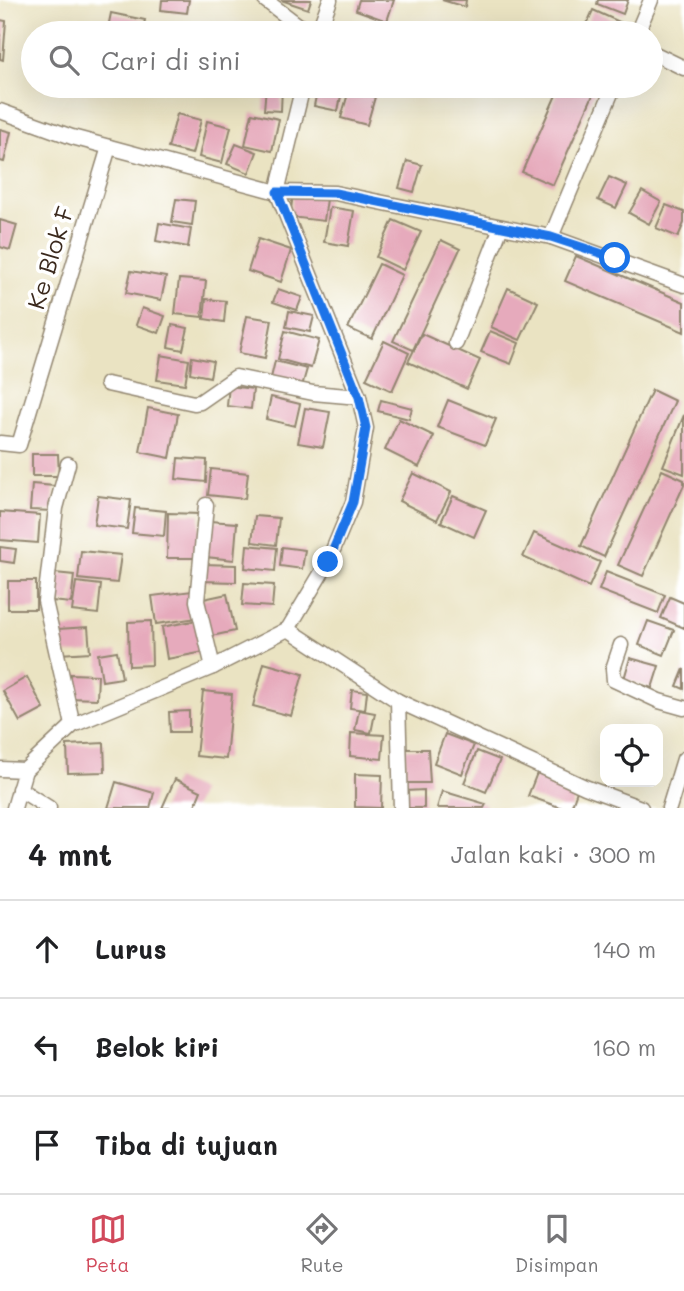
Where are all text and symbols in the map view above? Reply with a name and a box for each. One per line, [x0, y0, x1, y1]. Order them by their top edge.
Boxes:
search box [21, 21, 663, 98]
icon: search [45, 41, 83, 79]
text: Cari di sini [101, 43, 241, 77]
street label: Ke Blok F [19, 202, 80, 313]
route start [599, 242, 630, 273]
route end [312, 546, 343, 577]
map controls [600, 724, 663, 787]
button: locate [600, 724, 663, 787]
text: 4 mnt [28, 834, 112, 874]
text: Jalan kaki · 300 m [451, 839, 656, 869]
icon: ahead [28, 930, 66, 968]
text: Lurus [95, 932, 167, 966]
text: 140 m [592, 934, 656, 964]
icon: left [28, 1028, 66, 1066]
text: Belok kiri [95, 1030, 219, 1064]
text: 160 m [592, 1032, 656, 1062]
icon: arrive [28, 1126, 66, 1164]
text: Tiba di tujuan [95, 1128, 278, 1162]
tab: Peta [86, 1210, 129, 1277]
tab: Rute [301, 1210, 344, 1277]
tab: Disimpan [515, 1210, 598, 1277]

